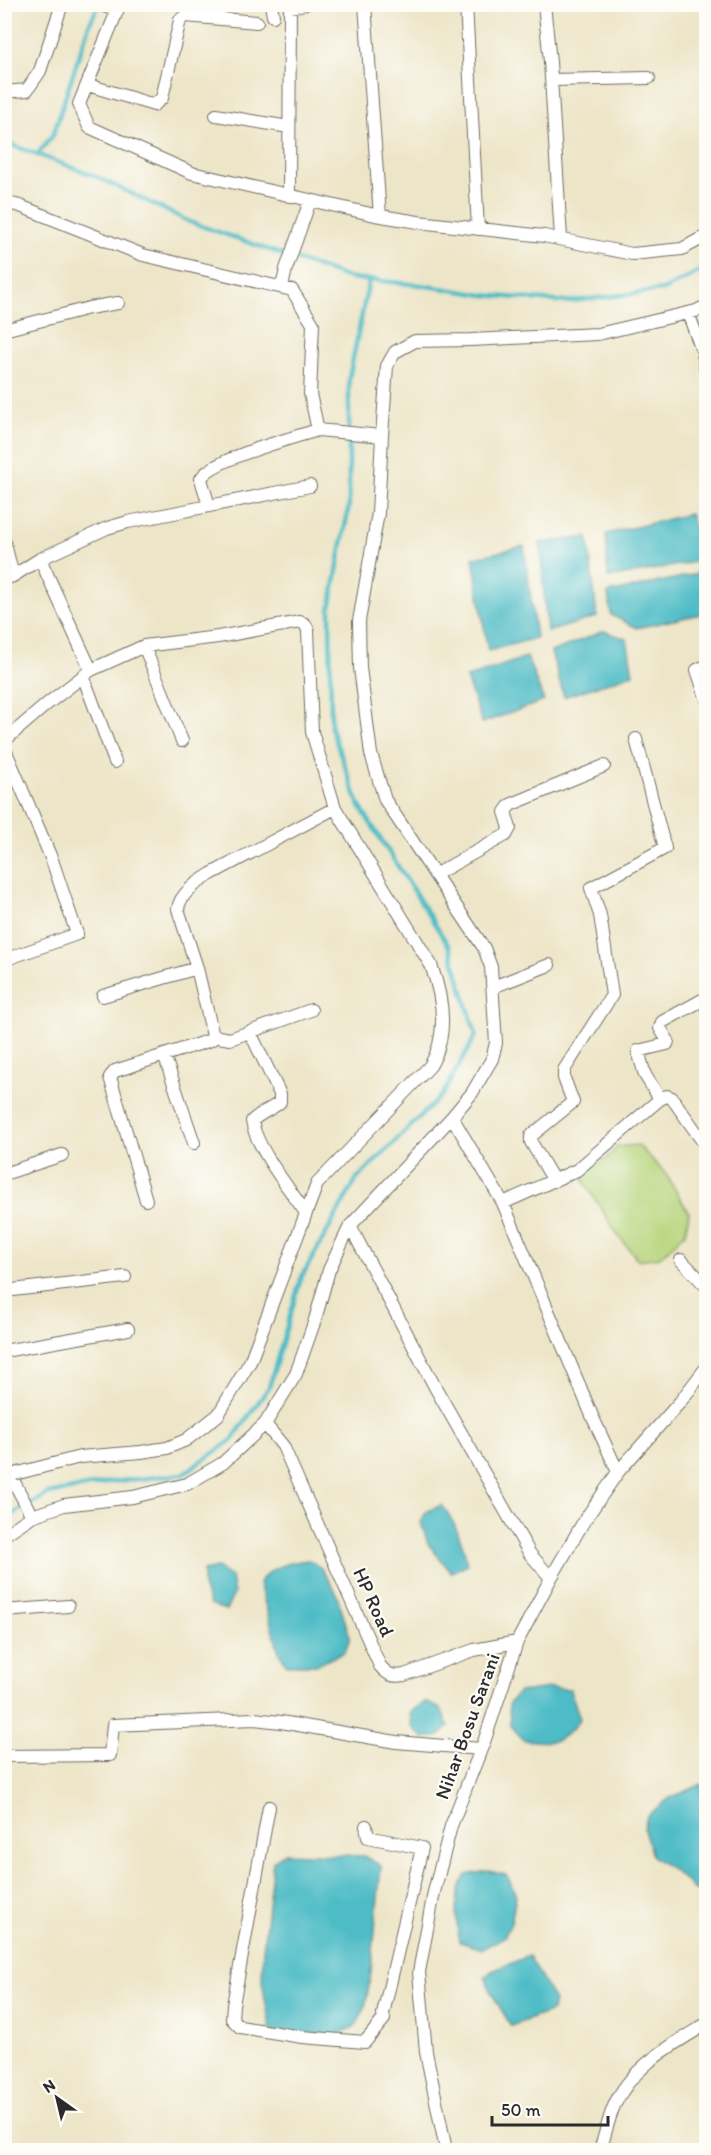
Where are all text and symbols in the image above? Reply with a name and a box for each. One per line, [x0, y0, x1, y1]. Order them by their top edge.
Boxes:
street label: HP Road [348, 1564, 400, 1640]
street label: Nihar Bosu Sarani [429, 1650, 505, 1802]
north arrow [27, 2068, 87, 2128]
text: N [39, 2075, 59, 2097]
scale bar [492, 2089, 608, 2127]
text: 50 m [501, 2099, 541, 2121]

